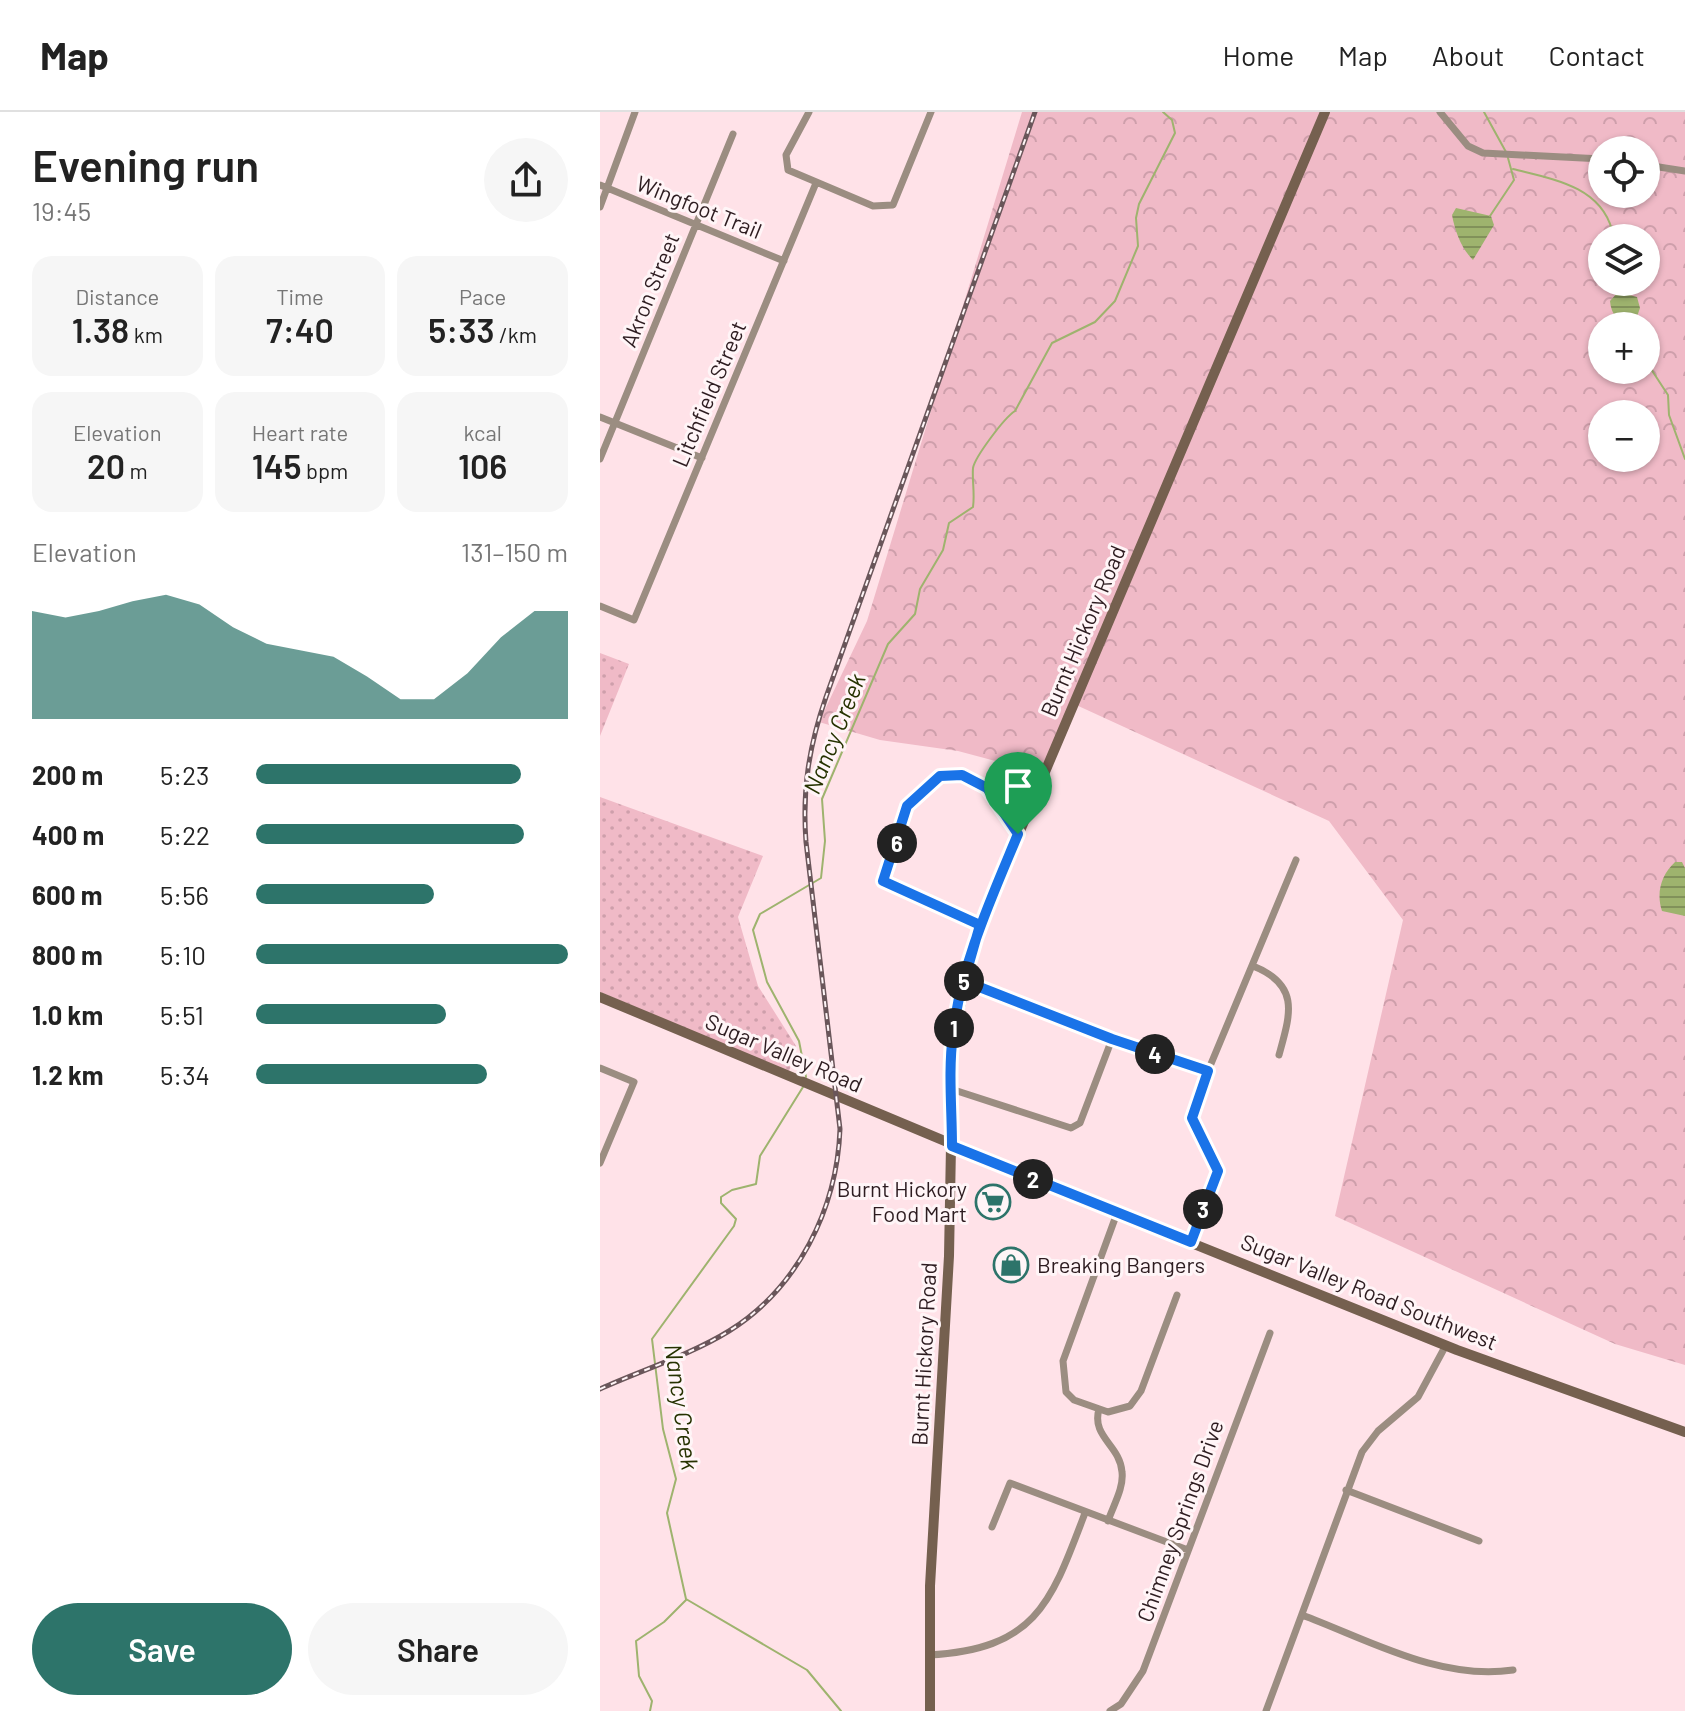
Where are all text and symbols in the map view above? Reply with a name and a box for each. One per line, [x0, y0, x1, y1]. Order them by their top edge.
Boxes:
text: Map [40, 32, 109, 78]
text: Home [1223, 38, 1294, 72]
text: Map [1338, 38, 1388, 72]
text: About [1432, 38, 1504, 72]
text: Contact [1548, 38, 1645, 72]
map controls [1588, 136, 1660, 472]
button: locate [1588, 136, 1660, 208]
text: Evening run [32, 138, 259, 191]
button: share [484, 138, 568, 222]
street label: Wingfoot Trail [633, 169, 766, 243]
text: 19:45 [32, 195, 91, 226]
button: layers [1588, 224, 1660, 296]
street label: Akron Street [614, 229, 684, 350]
text: Distance [75, 283, 159, 309]
text: Time [276, 283, 324, 309]
text: Pace [459, 283, 506, 309]
text: 1.38 [72, 309, 129, 350]
text: 7:40 [266, 309, 334, 350]
text: 5:33 [428, 309, 495, 350]
button: + [1588, 312, 1660, 384]
street label: Litchfield Street [666, 317, 750, 470]
text: km [129, 321, 163, 347]
text: /km [495, 321, 537, 347]
button: − [1588, 400, 1660, 472]
text: Elevation [73, 419, 162, 445]
text: Heart rate [252, 419, 348, 445]
text: kcal [463, 419, 502, 445]
text: 20 [87, 445, 125, 486]
text: 145 [252, 445, 302, 486]
text: 106 [458, 445, 507, 486]
text: m [125, 457, 148, 483]
text: bpm [302, 457, 348, 483]
text: Elevation [32, 536, 137, 567]
text: 131–150 m [461, 536, 568, 567]
street label: Burnt Hickory Road [1034, 541, 1130, 720]
water label: Nancy Creek [796, 669, 871, 798]
pin [984, 752, 1052, 834]
text: 200 m [32, 759, 103, 790]
text: 5:23 [160, 759, 209, 790]
icon: arrive [996, 764, 1040, 808]
text: 400 m [32, 819, 104, 850]
text: 5:22 [160, 819, 210, 850]
pin: 6 [877, 823, 917, 863]
text: 6 [891, 830, 903, 856]
text: 600 m [32, 879, 103, 910]
text: 5:56 [160, 879, 209, 910]
text: 800 m [32, 939, 103, 970]
text: 5:10 [160, 939, 206, 970]
pin: 5 [944, 961, 984, 1001]
text: 5 [958, 968, 970, 994]
text: 1.0 km [32, 999, 103, 1030]
text: 5:51 [160, 999, 204, 1030]
street label: Sugar Valley Road [702, 1007, 867, 1097]
pin: 1 [934, 1008, 974, 1048]
text: 1 [950, 1015, 958, 1041]
pin: 4 [1135, 1034, 1175, 1074]
text: 4 [1148, 1041, 1162, 1067]
text: 1.2 km [32, 1059, 104, 1090]
text: 5:34 [160, 1059, 210, 1090]
pin: 2 [1013, 1159, 1053, 1199]
text: 2 [1027, 1166, 1039, 1192]
place label: Burnt Hickory Food Mart [837, 1175, 967, 1226]
supermarket icon: Burnt Hickory Food Mart [974, 1183, 1012, 1221]
pin: 3 [1183, 1189, 1223, 1229]
text: 3 [1197, 1196, 1209, 1222]
street label: Sugar Valley Road Southwest [1237, 1228, 1501, 1354]
shop icon: Breaking Bangers [992, 1246, 1030, 1284]
place label: Breaking Bangers [1037, 1251, 1205, 1277]
street label: Burnt Hickory Road [905, 1262, 941, 1446]
water label: Nancy Creek [659, 1342, 706, 1472]
street label: Chimney Springs Drive [1130, 1416, 1228, 1625]
button: Save [32, 1603, 292, 1695]
button: Share [308, 1603, 568, 1695]

